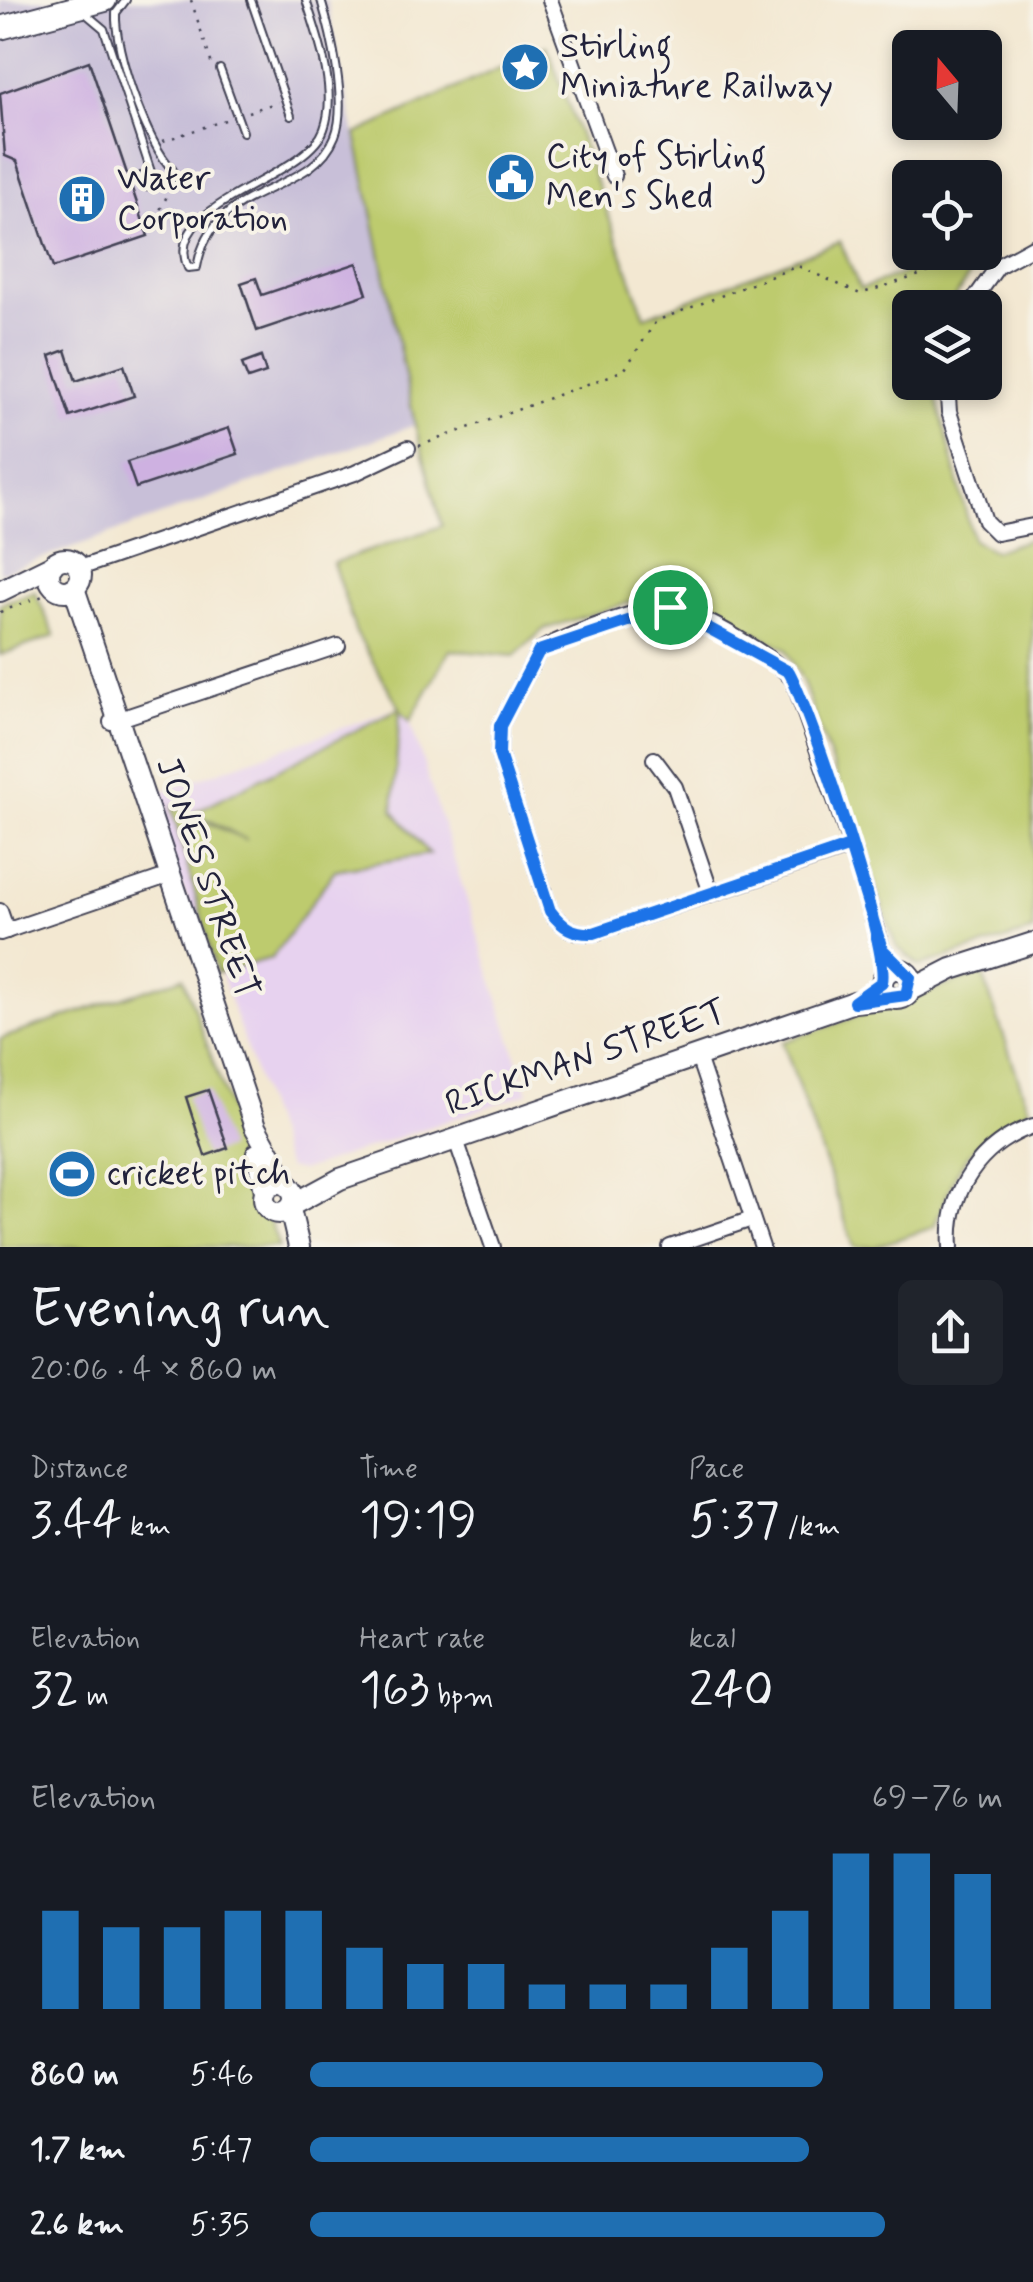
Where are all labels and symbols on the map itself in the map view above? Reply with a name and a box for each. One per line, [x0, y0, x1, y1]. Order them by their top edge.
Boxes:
place label: Stirling Miniature Railway [560, 24, 833, 110]
north arrow [892, 30, 1002, 140]
place icon: Stirling Miniature Railway [499, 41, 551, 93]
place label: City of Stirling Men's Shed [546, 134, 767, 220]
public building icon: City of Stirling Men's Shed [485, 151, 537, 203]
place label: Water Corporation [117, 156, 288, 242]
building icon: Water Corporation [56, 173, 108, 225]
pin [628, 565, 713, 650]
street label: JONES STREET [144, 751, 270, 1005]
street label: RICKMAN STREET [439, 988, 733, 1128]
sports icon: cricket pitch [46, 1148, 98, 1200]
place label: cricket pitch [107, 1151, 290, 1197]

